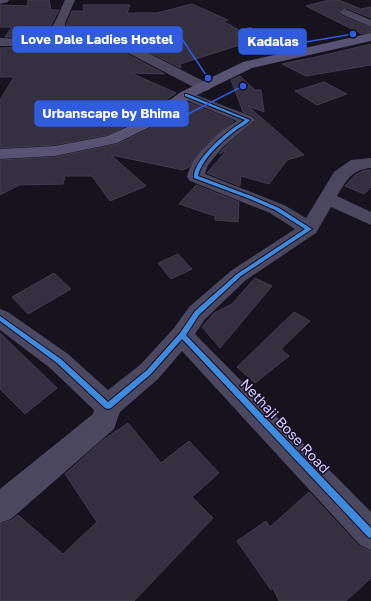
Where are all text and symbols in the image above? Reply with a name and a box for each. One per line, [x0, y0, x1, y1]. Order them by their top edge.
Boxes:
callout: Love Dale Ladies Hostel [13, 27, 182, 52]
callout: Kadalas [239, 29, 306, 54]
text: Love Dale Ladies Hostel [21, 31, 174, 47]
text: Kadalas [247, 33, 299, 49]
callout: Urbanscape by Bhima [35, 101, 188, 126]
text: Urbanscape by Bhima [42, 105, 180, 121]
street label: Nethaji Bose Road [237, 375, 334, 476]

